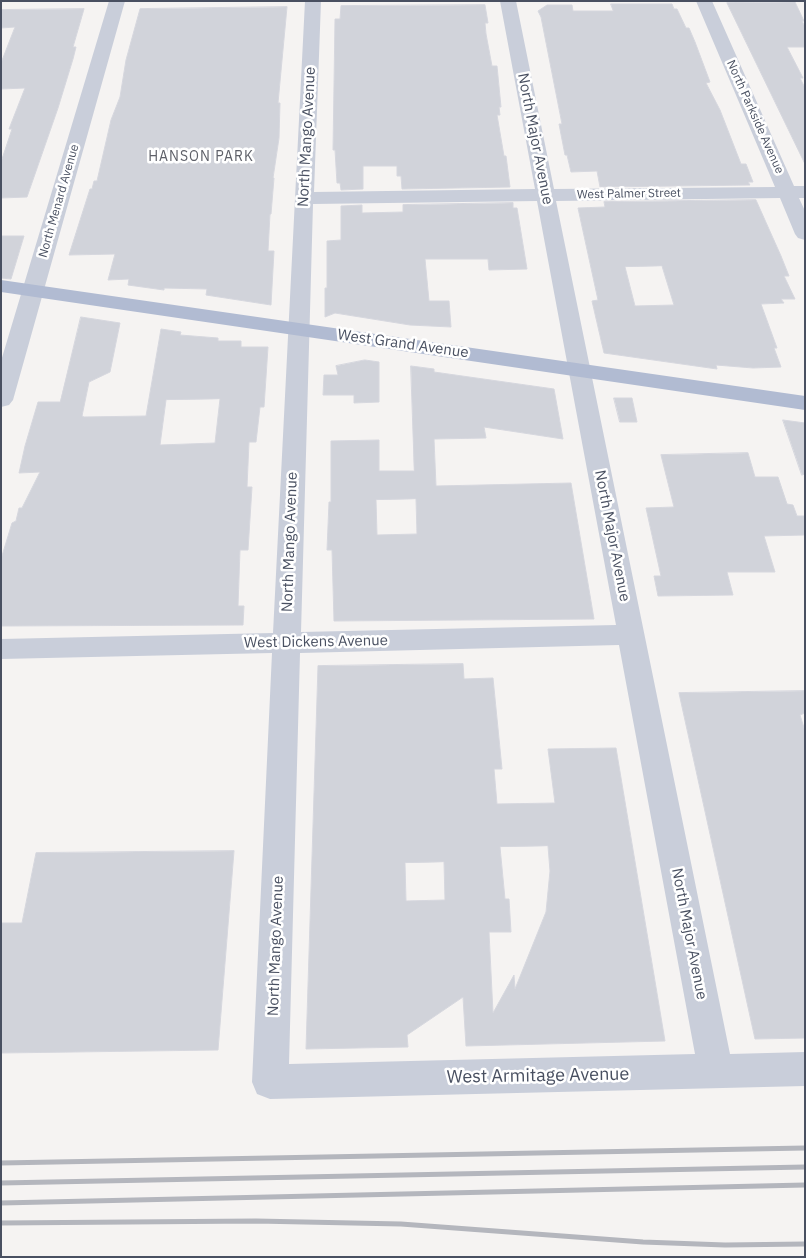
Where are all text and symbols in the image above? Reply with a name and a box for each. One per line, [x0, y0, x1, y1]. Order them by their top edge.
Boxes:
street label: North Parkside Avenue [723, 58, 787, 176]
street label: North Mango Avenue [294, 66, 320, 208]
street label: North Major Avenue [513, 72, 557, 206]
street label: North Menard Avenue [36, 143, 82, 259]
district label: HANSON PARK [147, 149, 255, 165]
street label: West Palmer Street [577, 186, 681, 202]
street label: West Grand Avenue [336, 326, 470, 362]
street label: North Major Avenue [590, 469, 634, 603]
street label: North Mango Avenue [279, 471, 301, 613]
street label: West Dickens Avenue [244, 632, 388, 652]
street label: North Major Avenue [667, 867, 711, 1001]
street label: North Mango Avenue [265, 875, 287, 1017]
street label: West Armitage Avenue [446, 1064, 630, 1088]

